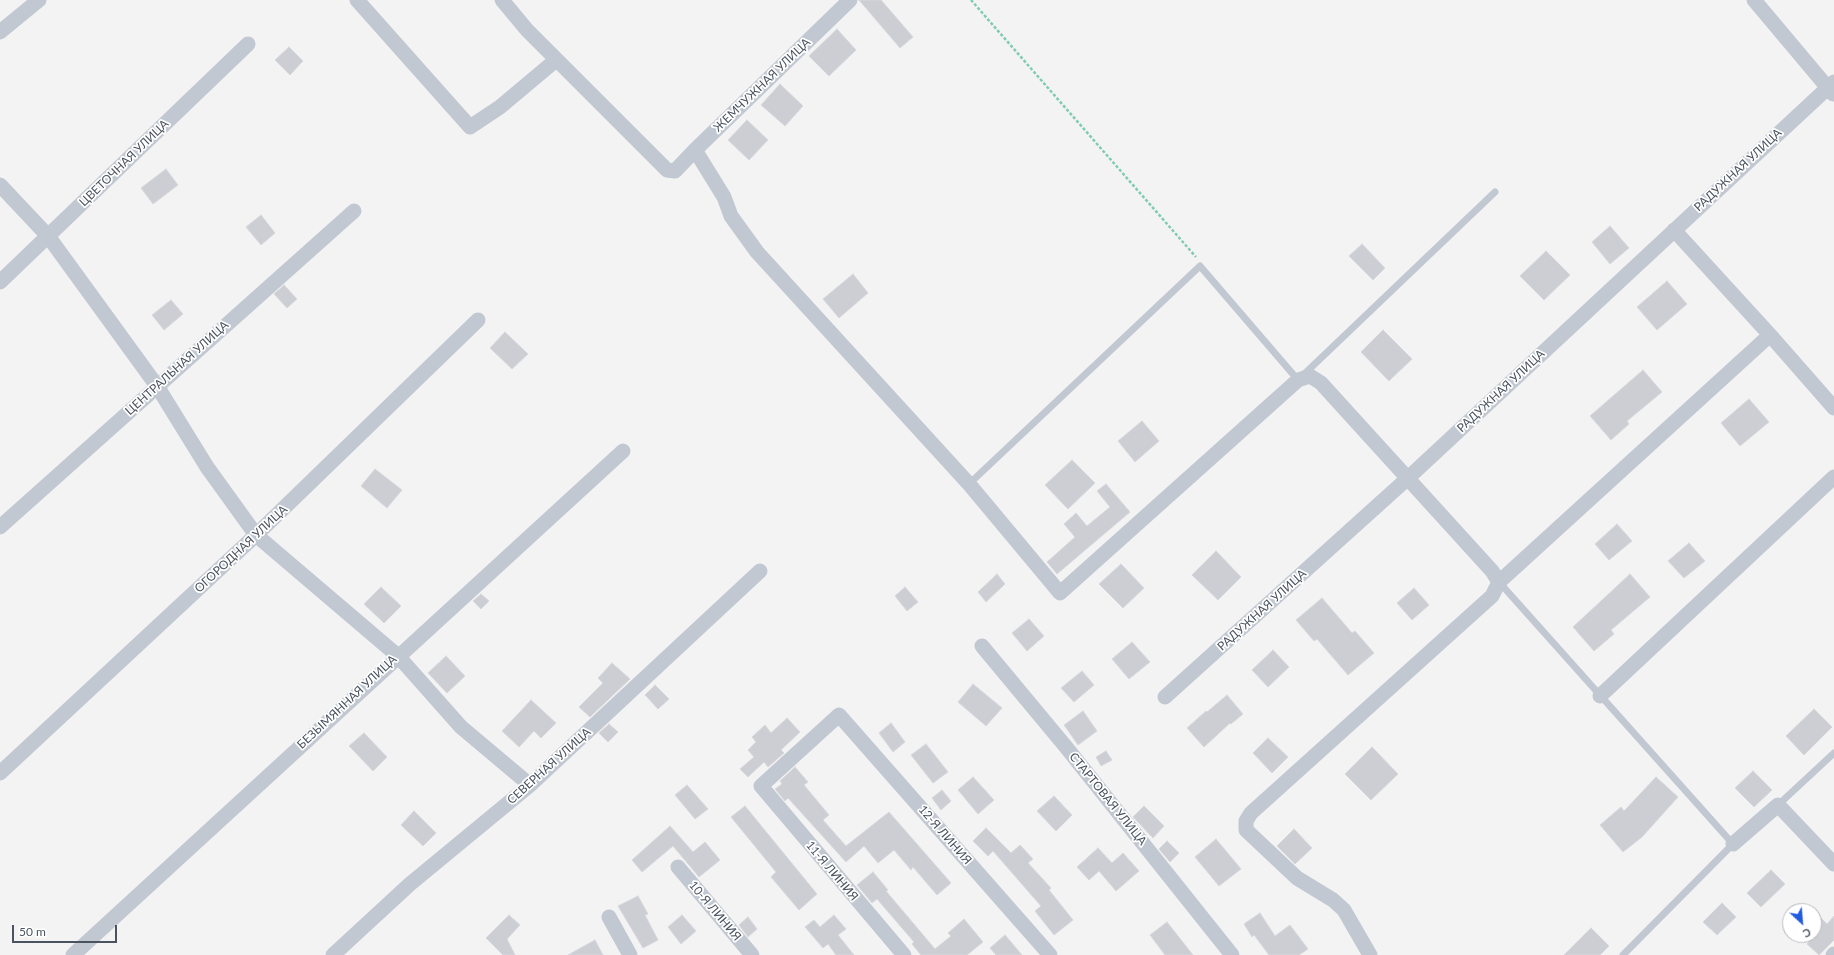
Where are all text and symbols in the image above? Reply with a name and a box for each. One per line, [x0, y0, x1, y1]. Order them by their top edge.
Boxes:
street label: ЖЕМЧУЖНАЯ УЛИЦА [711, 35, 813, 135]
street label: ЦВЕТОЧНАЯ УЛИЦА [76, 117, 172, 209]
street label: РАДУЖНАЯ УЛИЦА [1691, 126, 1785, 214]
street label: ЦЕНТРАЛЬНАЯ УЛИЦА [122, 318, 232, 418]
street label: РАДУЖНАЯ УЛИЦА [1454, 347, 1548, 435]
street label: ОГОРОДНАЯ УЛИЦА [192, 502, 290, 596]
street label: РАДУЖНАЯ УЛИЦА [1215, 566, 1309, 654]
street label: БЕЗЫМЯННАЯ УЛИЦА [294, 652, 400, 752]
street label: СЕВЕРНАЯ УЛИЦА [504, 725, 594, 807]
street label: СТАРТОВАЯ УЛИЦА [1066, 750, 1150, 848]
street label: 12-Я ЛИНИЯ [915, 803, 975, 867]
street label: 11-Я ЛИНИЯ [803, 838, 861, 904]
street label: 10-Я ЛИНИЯ [686, 878, 744, 944]
north arrow [1782, 903, 1822, 943]
scale bar [14, 917, 119, 943]
text: 50 m [19, 924, 46, 939]
text: С [1801, 926, 1813, 941]

